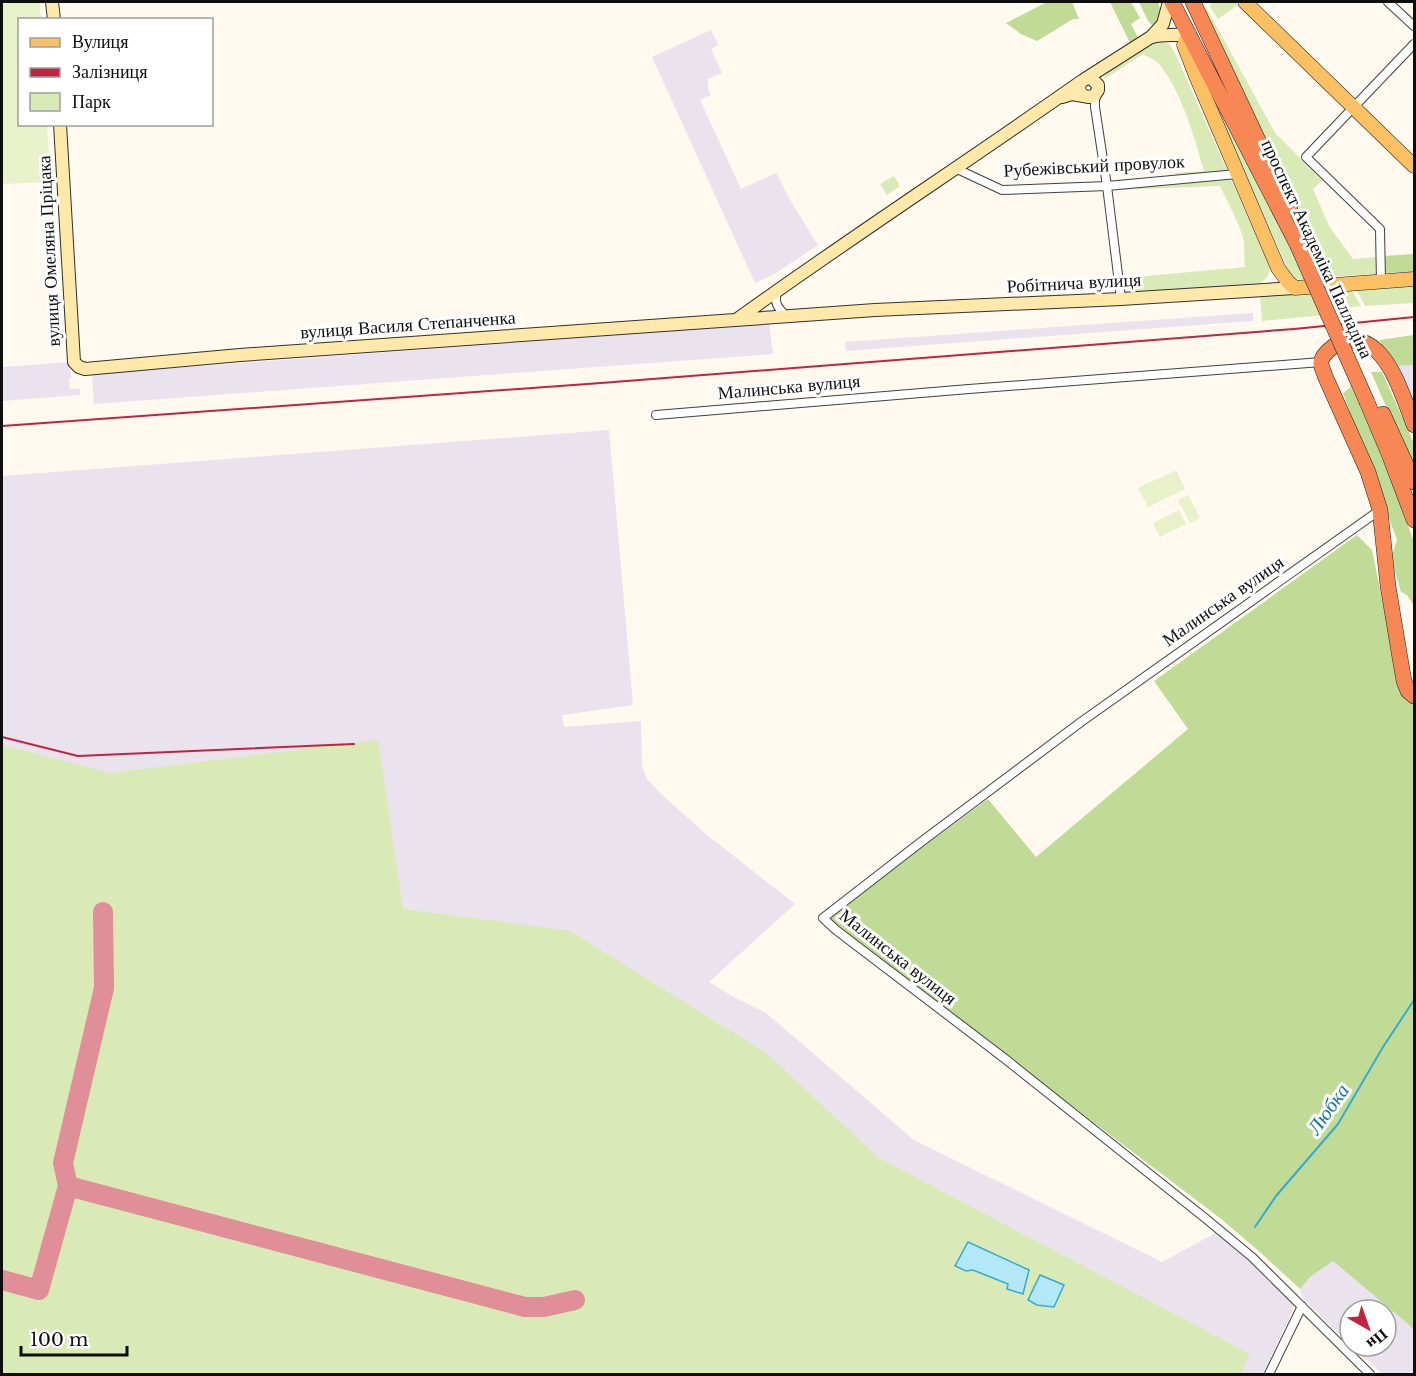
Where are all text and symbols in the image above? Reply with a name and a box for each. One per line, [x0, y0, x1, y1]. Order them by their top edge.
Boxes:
legend [18, 18, 213, 126]
text: Вулиця [72, 31, 129, 53]
text: Залізниця [72, 61, 147, 83]
text: Парк [72, 91, 111, 113]
street label: проспект Академіка Палладіна [1257, 136, 1377, 362]
street label: Рубежівський провулок [1003, 150, 1185, 182]
street label: вулиця Омеляна Пріцака [33, 155, 65, 347]
street label: Робітнича вулиця [1006, 268, 1142, 298]
street label: вулиця Василя Степанченка [300, 306, 516, 344]
street label: Малинська вулиця [717, 370, 861, 404]
street label: Малинська вулиця [1158, 551, 1288, 651]
street label: Малинська вулиця [835, 904, 961, 1010]
water label: Любка [1301, 1079, 1354, 1140]
north arrow [1338, 1298, 1398, 1358]
scale bar [21, 1319, 128, 1357]
text: Пн [1363, 1325, 1392, 1354]
text: 100 m [30, 1329, 88, 1351]

